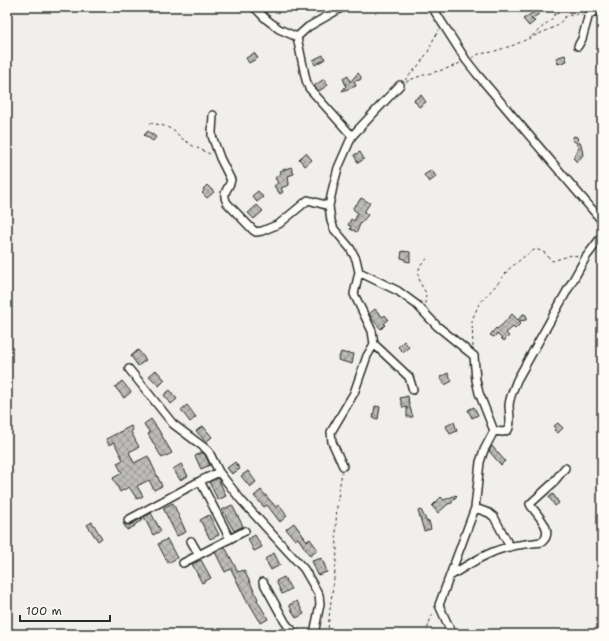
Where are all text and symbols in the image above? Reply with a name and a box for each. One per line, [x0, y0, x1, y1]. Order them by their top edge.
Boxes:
scale bar [20, 597, 110, 623]
text: 100 m [26, 603, 62, 619]

